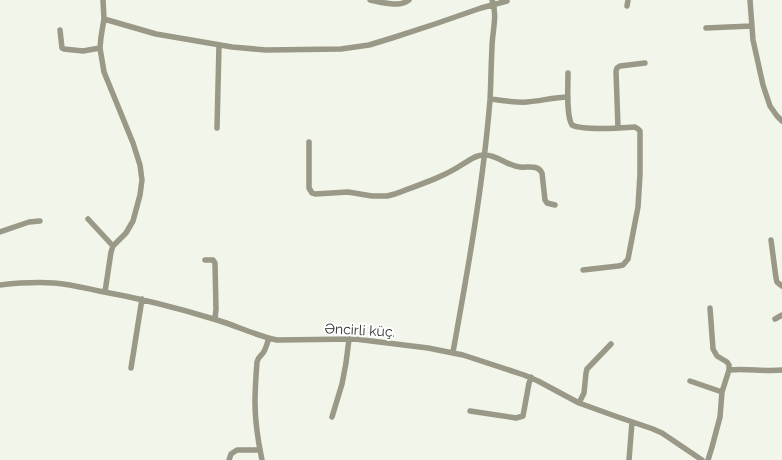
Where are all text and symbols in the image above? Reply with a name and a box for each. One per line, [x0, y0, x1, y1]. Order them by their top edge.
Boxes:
street label: Əncirli küç. [324, 320, 396, 340]

